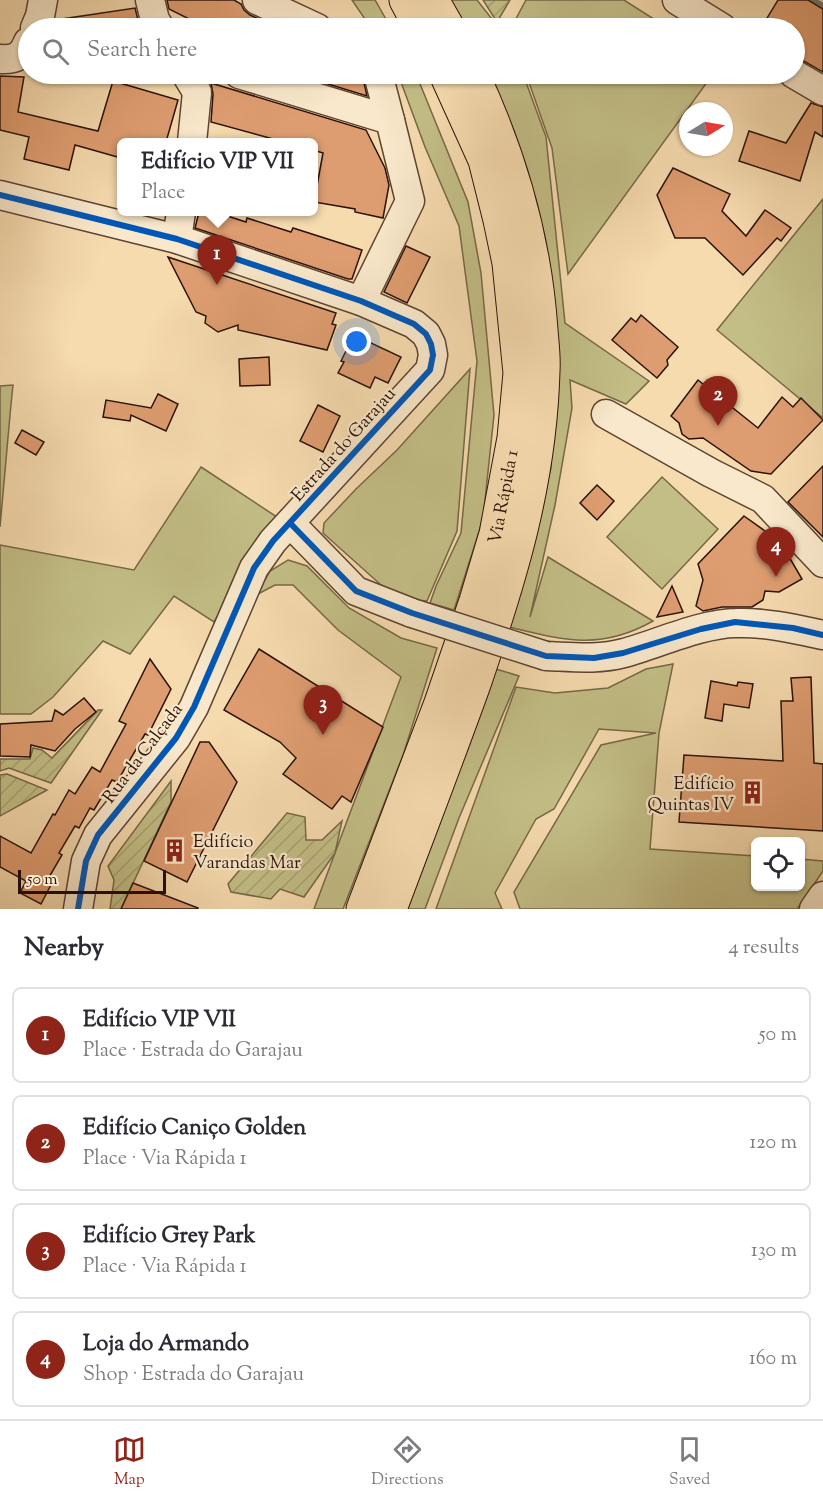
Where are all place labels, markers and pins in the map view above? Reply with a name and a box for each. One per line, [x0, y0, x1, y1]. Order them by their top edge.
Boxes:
pin: 1 [198, 236, 236, 285]
pin: 2 [698, 376, 738, 426]
pin: 4 [756, 528, 796, 577]
pin: 3 [304, 686, 342, 735]
place label: Edifício Quintas IV [647, 772, 734, 819]
building icon: Edifício Quintas IV [739, 780, 765, 806]
place label: Edifício Varandas Mar [193, 830, 301, 877]
building icon: Edifício Varandas Mar [162, 838, 188, 864]

